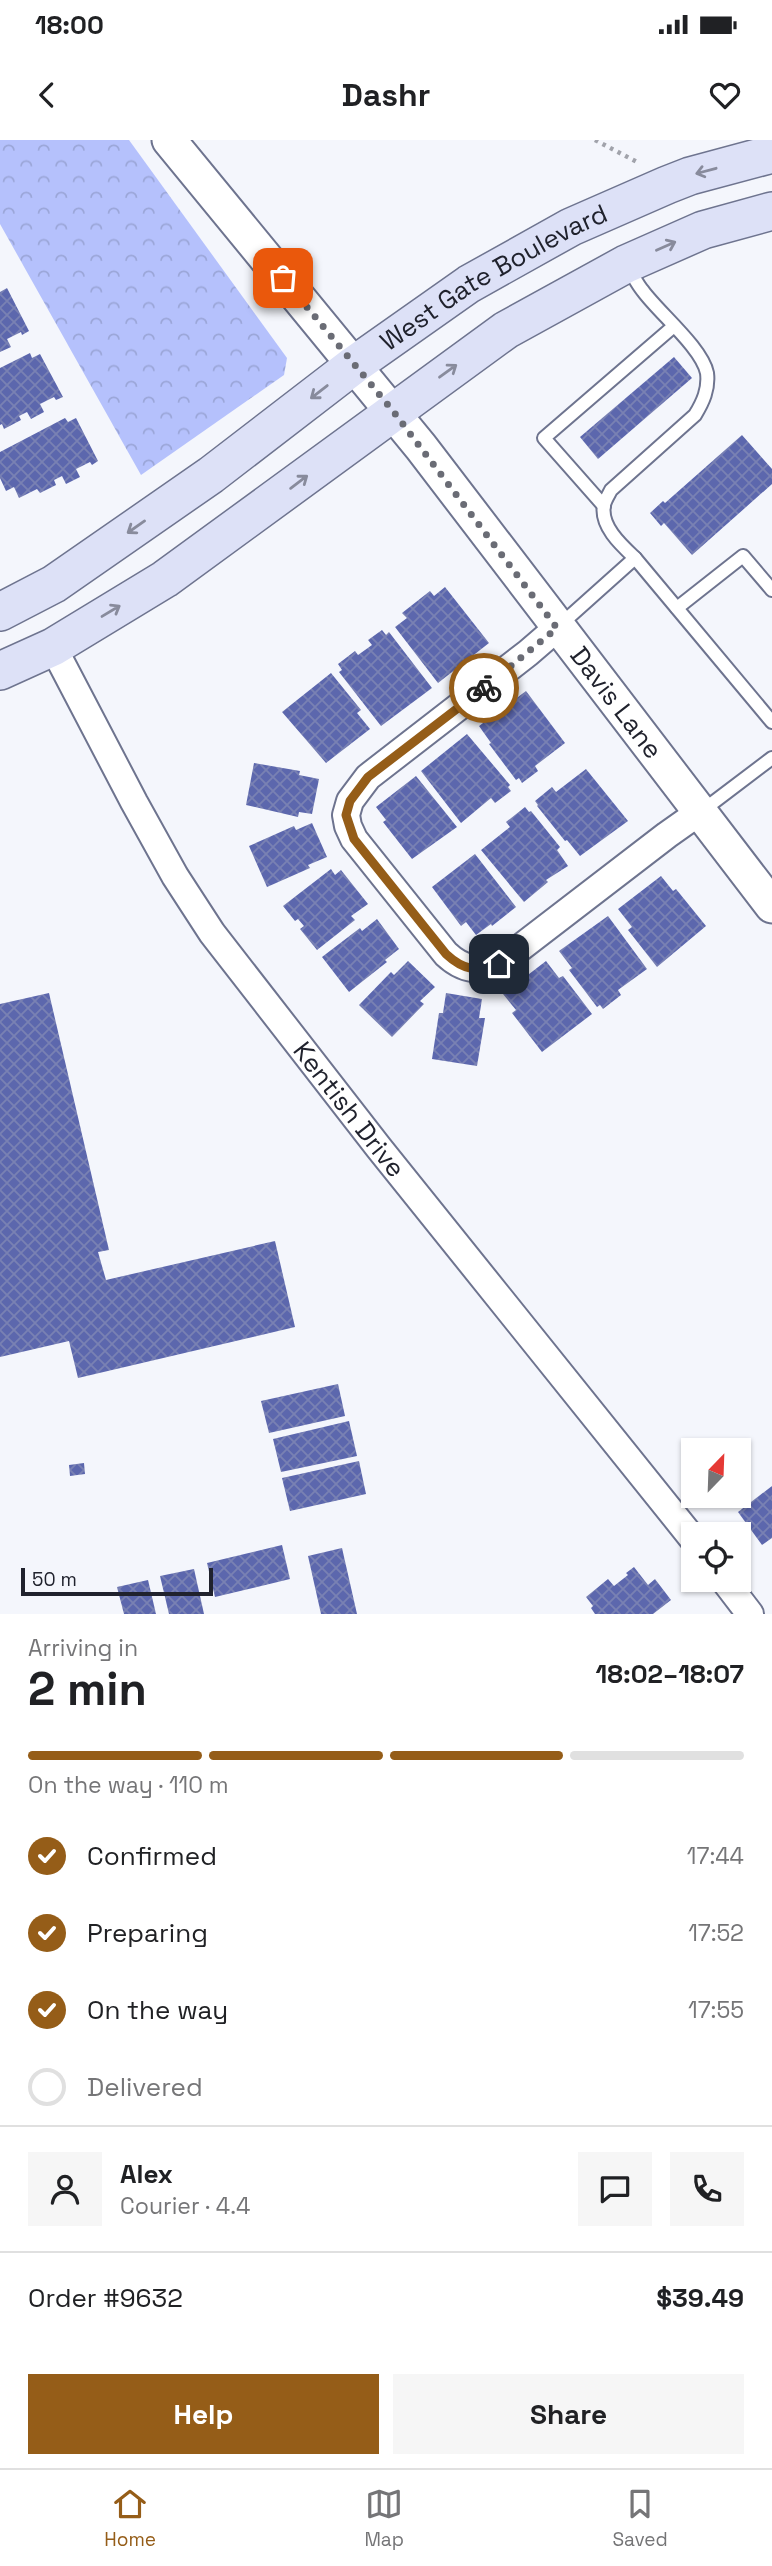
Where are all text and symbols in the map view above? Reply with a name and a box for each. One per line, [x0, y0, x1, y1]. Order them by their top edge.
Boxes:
text: 18:00 [35, 8, 104, 42]
text: Dashr [342, 75, 430, 115]
icon: back [28, 76, 66, 114]
icon: heart [706, 76, 744, 114]
one-way arrow [695, 165, 718, 178]
street label: West Gate Boulevard [373, 196, 613, 358]
one-way arrow [655, 239, 676, 252]
pin [253, 248, 313, 308]
icon: bag [264, 259, 302, 297]
one-way arrow [438, 364, 457, 379]
one-way arrow [310, 385, 329, 400]
one-way arrow [289, 475, 307, 490]
one-way arrow [127, 520, 146, 534]
one-way arrow [101, 604, 121, 618]
street label: Davis Lane [563, 640, 670, 766]
courier [449, 653, 519, 723]
icon: bike [465, 669, 503, 707]
pin [469, 934, 529, 994]
icon: home [480, 945, 518, 983]
street label: Kentish Drive [286, 1035, 413, 1184]
north arrow [681, 1438, 751, 1508]
map controls [681, 1438, 751, 1592]
button: locate [681, 1522, 751, 1592]
scale bar [21, 1565, 214, 1597]
text: 50 m [32, 1567, 77, 1592]
text: Arriving in [28, 1633, 138, 1663]
text: 18:02–18:07 [596, 1657, 744, 1691]
text: 2 min [28, 1660, 147, 1718]
text: On the way · 110 m [28, 1770, 229, 1800]
icon: check [28, 1837, 66, 1875]
text: Confirmed [87, 1839, 217, 1873]
text: 17:44 [687, 1841, 744, 1871]
icon: check [28, 1914, 66, 1952]
text: Preparing [87, 1916, 208, 1950]
text: 17:52 [688, 1918, 744, 1948]
icon: check [28, 1991, 66, 2029]
text: On the way [87, 1993, 228, 2027]
text: 17:55 [688, 1995, 744, 2025]
text: Delivered [87, 2070, 203, 2104]
button: person [28, 2152, 102, 2226]
button: chat [578, 2152, 652, 2226]
button: phone [670, 2152, 744, 2226]
text: Alex [120, 2157, 173, 2191]
text: Courier · 4.4 [120, 2191, 250, 2221]
text: Order #9632 [28, 2281, 183, 2315]
text: $39.49 [656, 2281, 744, 2315]
button: Help [28, 2374, 379, 2454]
button: Share [393, 2374, 744, 2454]
tab: Home [104, 2485, 156, 2552]
tab: Map [364, 2485, 404, 2552]
tab: Saved [612, 2485, 668, 2552]

